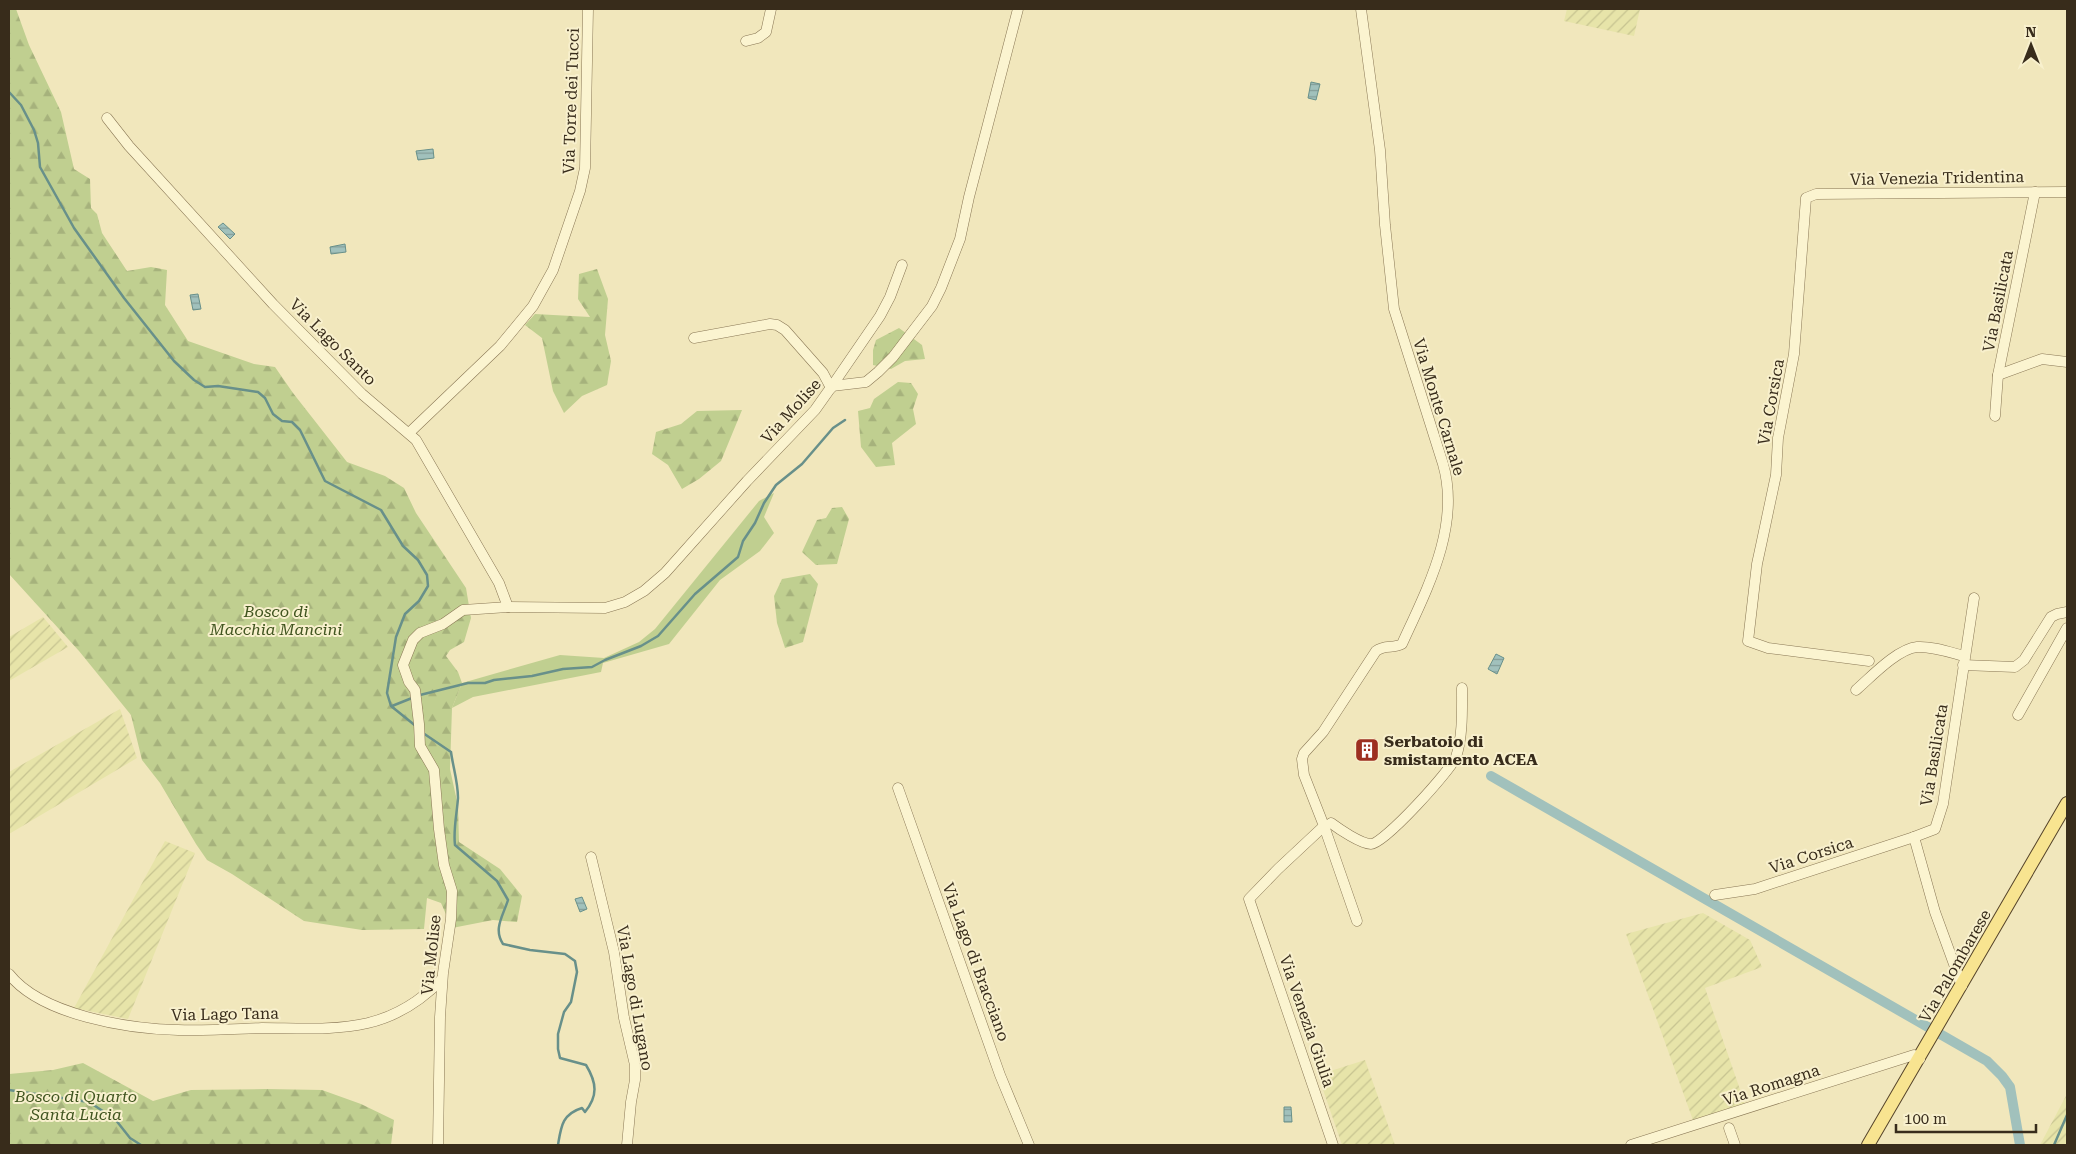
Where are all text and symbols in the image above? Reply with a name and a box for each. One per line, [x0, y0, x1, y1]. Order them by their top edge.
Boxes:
north arrow [2006, 20, 2056, 70]
text: N [2026, 24, 2037, 40]
street label: Via Torre dei Tucci [559, 28, 583, 174]
street label: Via Venezia Tridentina [1850, 167, 2025, 189]
street label: Via Basilicata [1979, 248, 2017, 353]
street label: Via Lago Santo [286, 295, 380, 389]
street label: Via Monte Carnale [1409, 336, 1469, 478]
street label: Via Corsica [1754, 357, 1788, 447]
street label: Via Molise [757, 375, 825, 447]
park label: Bosco di Macchia Mancini [209, 602, 342, 639]
street label: Via Basilicata [1917, 702, 1951, 807]
place label: Serbatoio di smistamento ACEA [1384, 732, 1538, 769]
building icon: Serbatoio di smistamento ACEA [1354, 737, 1380, 763]
street label: Via Corsica [1767, 832, 1856, 878]
street label: Via Lago di Bracciano [938, 880, 1014, 1044]
street label: Via Palombarese [1915, 906, 1995, 1026]
street label: Via Molise [417, 914, 445, 996]
street label: Via Lago di Lugano [613, 924, 657, 1072]
street label: Via Venezia Giulia [1275, 952, 1339, 1090]
street label: Via Lago Tana [171, 1004, 279, 1024]
street label: Via Romagna [1720, 1060, 1822, 1110]
park label: Bosco di Quarto Santa Lucia [14, 1087, 137, 1124]
scale bar [1896, 1102, 2036, 1134]
text: 100 m [1904, 1110, 1947, 1128]

